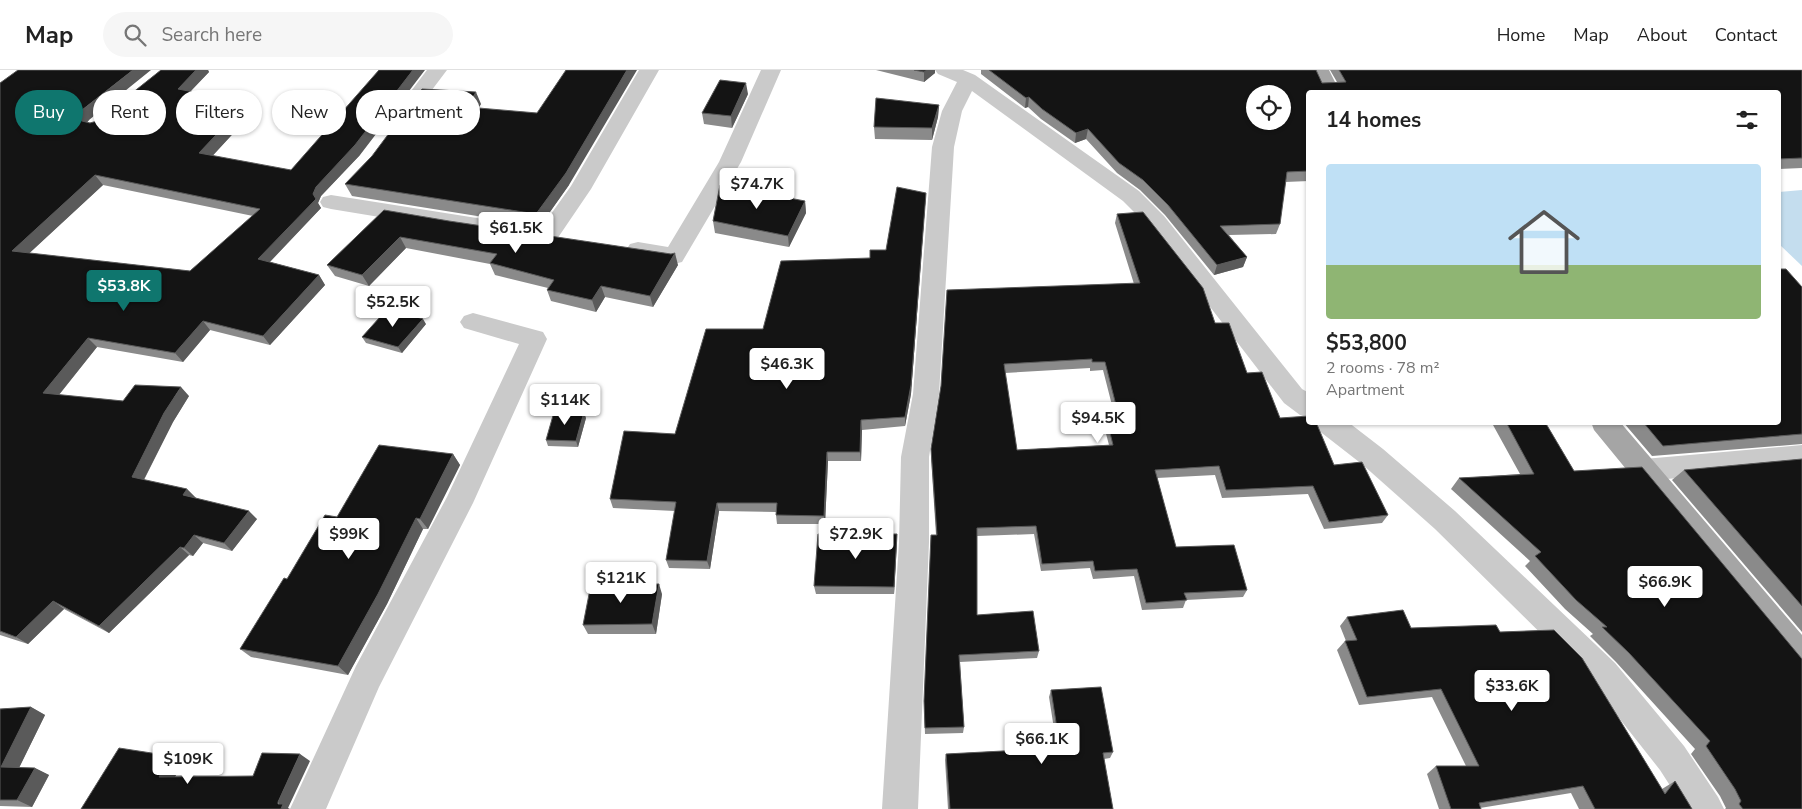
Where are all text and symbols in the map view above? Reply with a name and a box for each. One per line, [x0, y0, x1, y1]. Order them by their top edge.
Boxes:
search box [103, 12, 453, 57]
text: Map [25, 19, 73, 51]
icon: search [121, 21, 149, 49]
text: Search here [161, 22, 262, 48]
text: Home [1497, 23, 1545, 47]
text: Map [1573, 23, 1609, 47]
text: About [1637, 23, 1687, 47]
text: Contact [1715, 23, 1777, 47]
map controls [1246, 85, 1291, 130]
button: locate [1246, 85, 1291, 130]
chip: Buy [15, 90, 83, 135]
chip: Rent [93, 90, 166, 135]
chip: Filters [176, 90, 262, 135]
chip: New [272, 90, 346, 135]
chip: Apartment [356, 90, 480, 135]
text: 14 homes [1326, 106, 1421, 134]
icon: filters [1733, 106, 1761, 134]
pin: $74.7K [716, 168, 798, 210]
text: $74.7K [731, 173, 784, 195]
icon: home [1499, 197, 1589, 287]
pin: $61.5K [475, 212, 557, 254]
text: $61.5K [490, 217, 543, 239]
pin: $53.8K [83, 270, 165, 312]
text: $53.8K [98, 275, 151, 297]
pin: $52.5K [352, 286, 434, 328]
text: $52.5K [367, 291, 420, 313]
text: $53,800 [1326, 329, 1407, 357]
pin: $46.3K [746, 348, 828, 390]
text: $46.3K [761, 353, 814, 375]
text: 2 rooms · 78 m² [1326, 357, 1439, 379]
text: Apartment [1326, 379, 1404, 401]
pin: $114K [530, 384, 600, 426]
text: $114K [540, 389, 590, 411]
pin: $94.5K [1057, 402, 1139, 444]
text: $94.5K [1072, 407, 1125, 429]
pin: $99K [319, 518, 379, 560]
pin: $72.9K [815, 518, 897, 560]
text: $99K [329, 523, 369, 545]
text: $72.9K [830, 523, 883, 545]
pin: $121K [586, 562, 656, 604]
pin: $66.9K [1624, 566, 1706, 608]
text: $121K [596, 567, 646, 589]
text: $66.9K [1639, 571, 1692, 593]
pin: $33.6K [1471, 670, 1553, 712]
text: $33.6K [1486, 675, 1539, 697]
pin: $66.1K [1001, 722, 1083, 765]
text: $66.1K [1016, 728, 1069, 750]
pin: $109K [153, 742, 223, 785]
text: $109K [163, 748, 213, 770]

